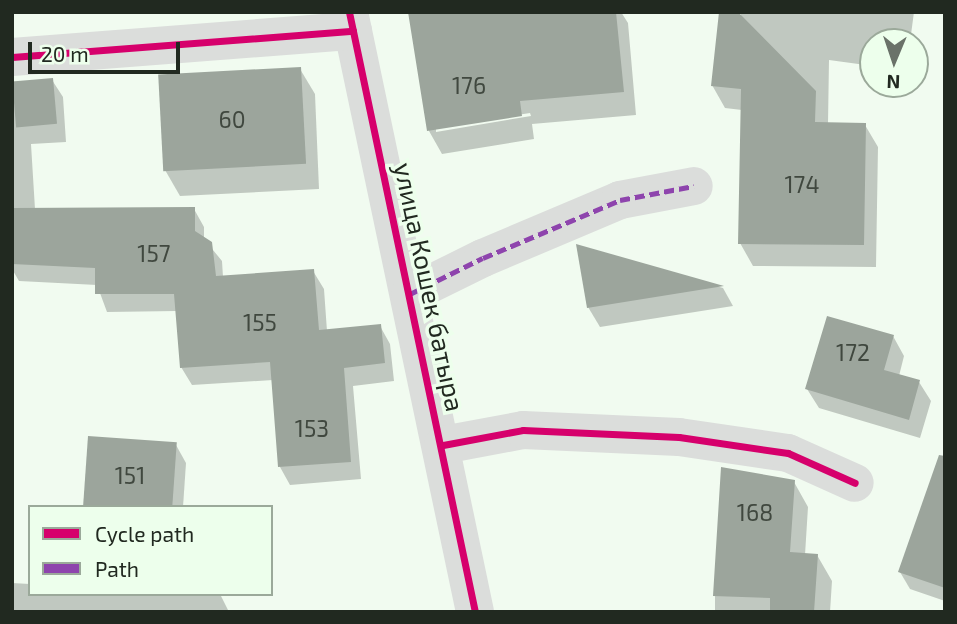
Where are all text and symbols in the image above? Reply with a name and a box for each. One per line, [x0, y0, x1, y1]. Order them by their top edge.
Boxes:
scale bar [32, 28, 184, 72]
north arrow [859, 28, 929, 98]
text: 20 m [41, 41, 89, 66]
house number: 176 [452, 71, 486, 99]
text: N [886, 71, 901, 94]
house number: 60 [218, 105, 246, 133]
street label: улица Кошек батыра [388, 160, 472, 414]
house number: 174 [784, 170, 820, 198]
house number: 157 [137, 239, 171, 267]
house number: 155 [243, 308, 277, 336]
house number: 172 [836, 338, 870, 366]
house number: 153 [295, 414, 329, 442]
house number: 151 [115, 461, 145, 489]
house number: 168 [737, 498, 773, 526]
legend [28, 505, 273, 596]
text: Cycle path [95, 521, 194, 546]
text: Path [95, 556, 139, 581]

